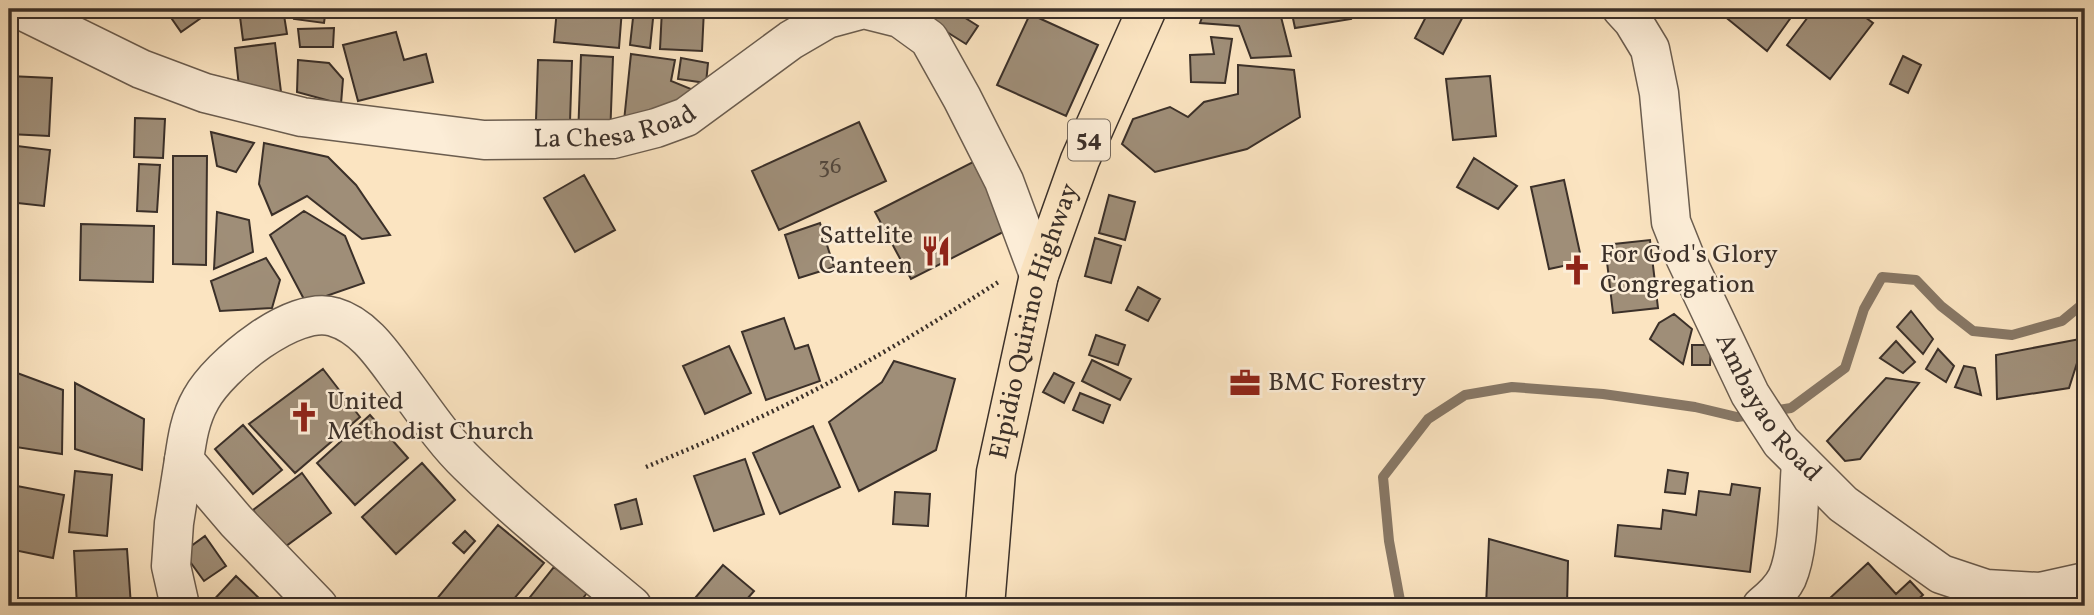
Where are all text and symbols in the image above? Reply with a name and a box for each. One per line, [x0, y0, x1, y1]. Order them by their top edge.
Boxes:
street label: La Chesa Road [533, 97, 705, 158]
road number: 54 [1068, 120, 1110, 160]
house number: 36 [818, 151, 842, 183]
street label: Elpidio Quirino Highway [981, 179, 1088, 463]
place label: Sattelite Canteen [819, 218, 913, 284]
restaurant icon: Sattelite Canteen [919, 234, 953, 268]
place label: For God's Glory Congregation [1600, 237, 1778, 303]
church icon: For God's Glory Congregation [1560, 253, 1594, 287]
street label: Ambayao Road [1706, 327, 1829, 490]
place label: BMC Forestry [1268, 365, 1426, 401]
office icon: BMC Forestry [1228, 366, 1262, 400]
place label: United Methodist Church [327, 384, 534, 450]
church icon: United Methodist Church [287, 400, 321, 434]

